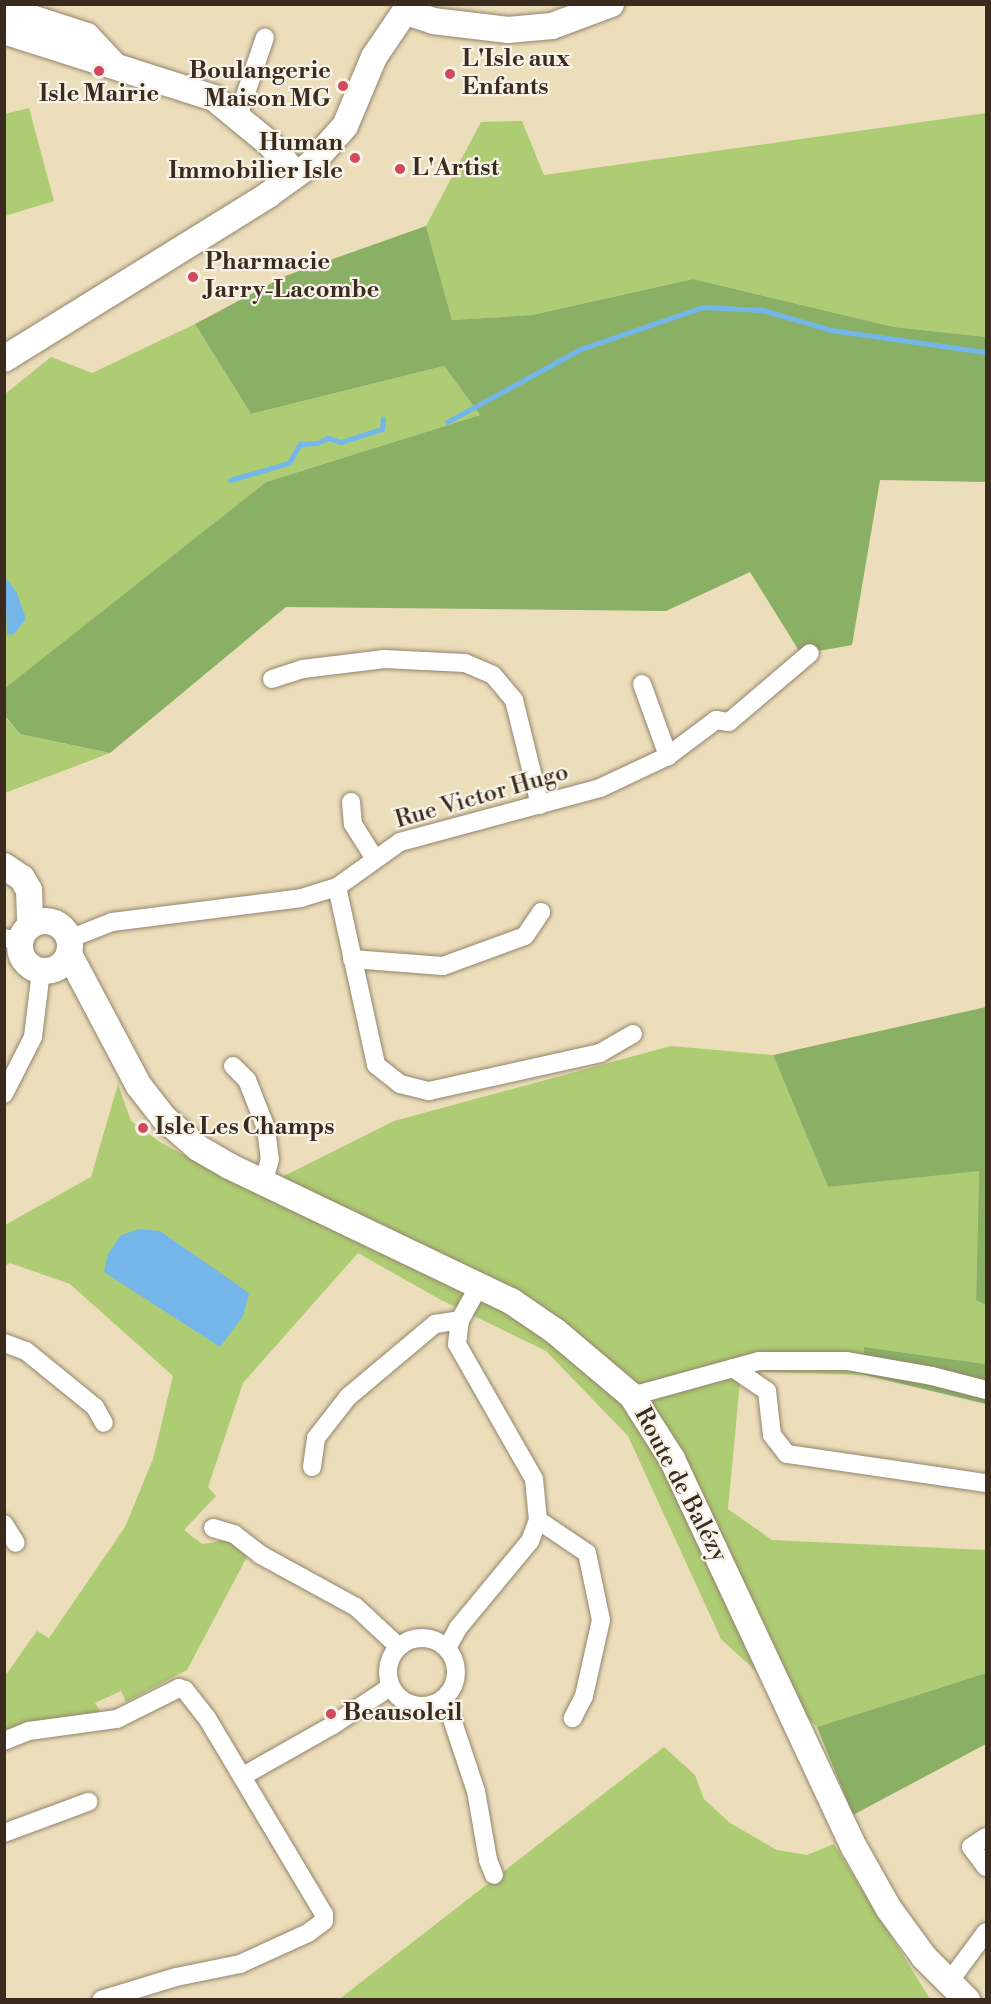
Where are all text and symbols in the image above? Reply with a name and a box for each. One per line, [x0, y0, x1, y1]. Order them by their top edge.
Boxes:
place label: L'Isle aux Enfants [462, 46, 570, 102]
place label: Boulangerie Maison MG [189, 58, 331, 114]
marker: Isle Mairie [92, 64, 106, 78]
marker: L'Isle aux Enfants [443, 67, 457, 81]
marker: Boulangerie Maison MG [336, 79, 350, 93]
place label: Isle Mairie [39, 81, 159, 109]
place label: Human Immobilier Isle [168, 130, 343, 186]
marker: Human Immobilier Isle [348, 151, 362, 165]
place label: L'Artist [412, 155, 499, 183]
marker: L'Artist [393, 162, 407, 176]
place label: Pharmacie Jarry-Lacombe [205, 249, 379, 305]
marker: Pharmacie Jarry-Lacombe [186, 270, 200, 284]
street label: Rue Victor Hugo [392, 758, 572, 836]
place label: Isle Les Champs [155, 1114, 335, 1142]
marker: Isle Les Champs [136, 1121, 150, 1135]
street label: Route de Balézy [627, 1403, 733, 1567]
place label: Beausoleil [343, 1700, 462, 1728]
marker: Beausoleil [324, 1707, 338, 1721]

